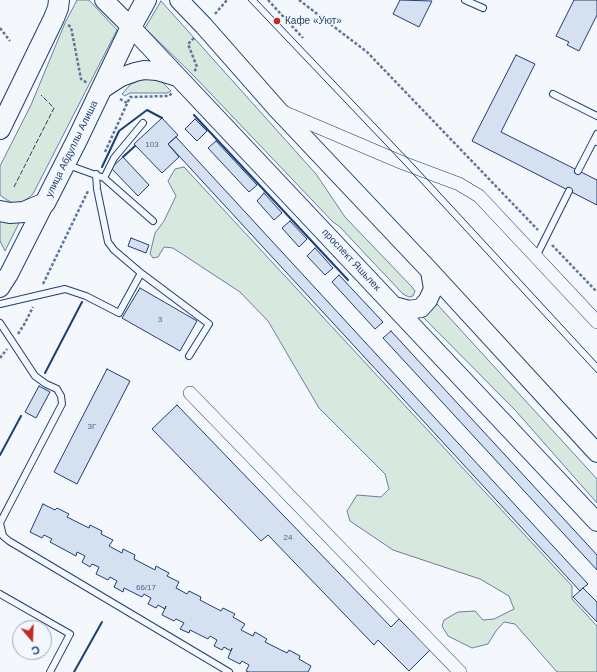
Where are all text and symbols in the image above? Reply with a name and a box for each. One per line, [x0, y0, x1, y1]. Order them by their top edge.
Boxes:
place label: Кафе «Уют» [285, 15, 342, 27]
marker: Кафе «Уют» [272, 16, 282, 26]
street label: улица Абдуллы Алиша [43, 99, 101, 199]
house number: 103 [145, 140, 159, 150]
street label: проспект Яшьлек [319, 226, 383, 294]
house number: 3 [158, 315, 162, 325]
house number: 3Г [88, 422, 96, 432]
house number: 24 [284, 533, 292, 543]
house number: 66/17 [136, 583, 156, 593]
north arrow [12, 620, 52, 660]
text: С [30, 643, 41, 657]

